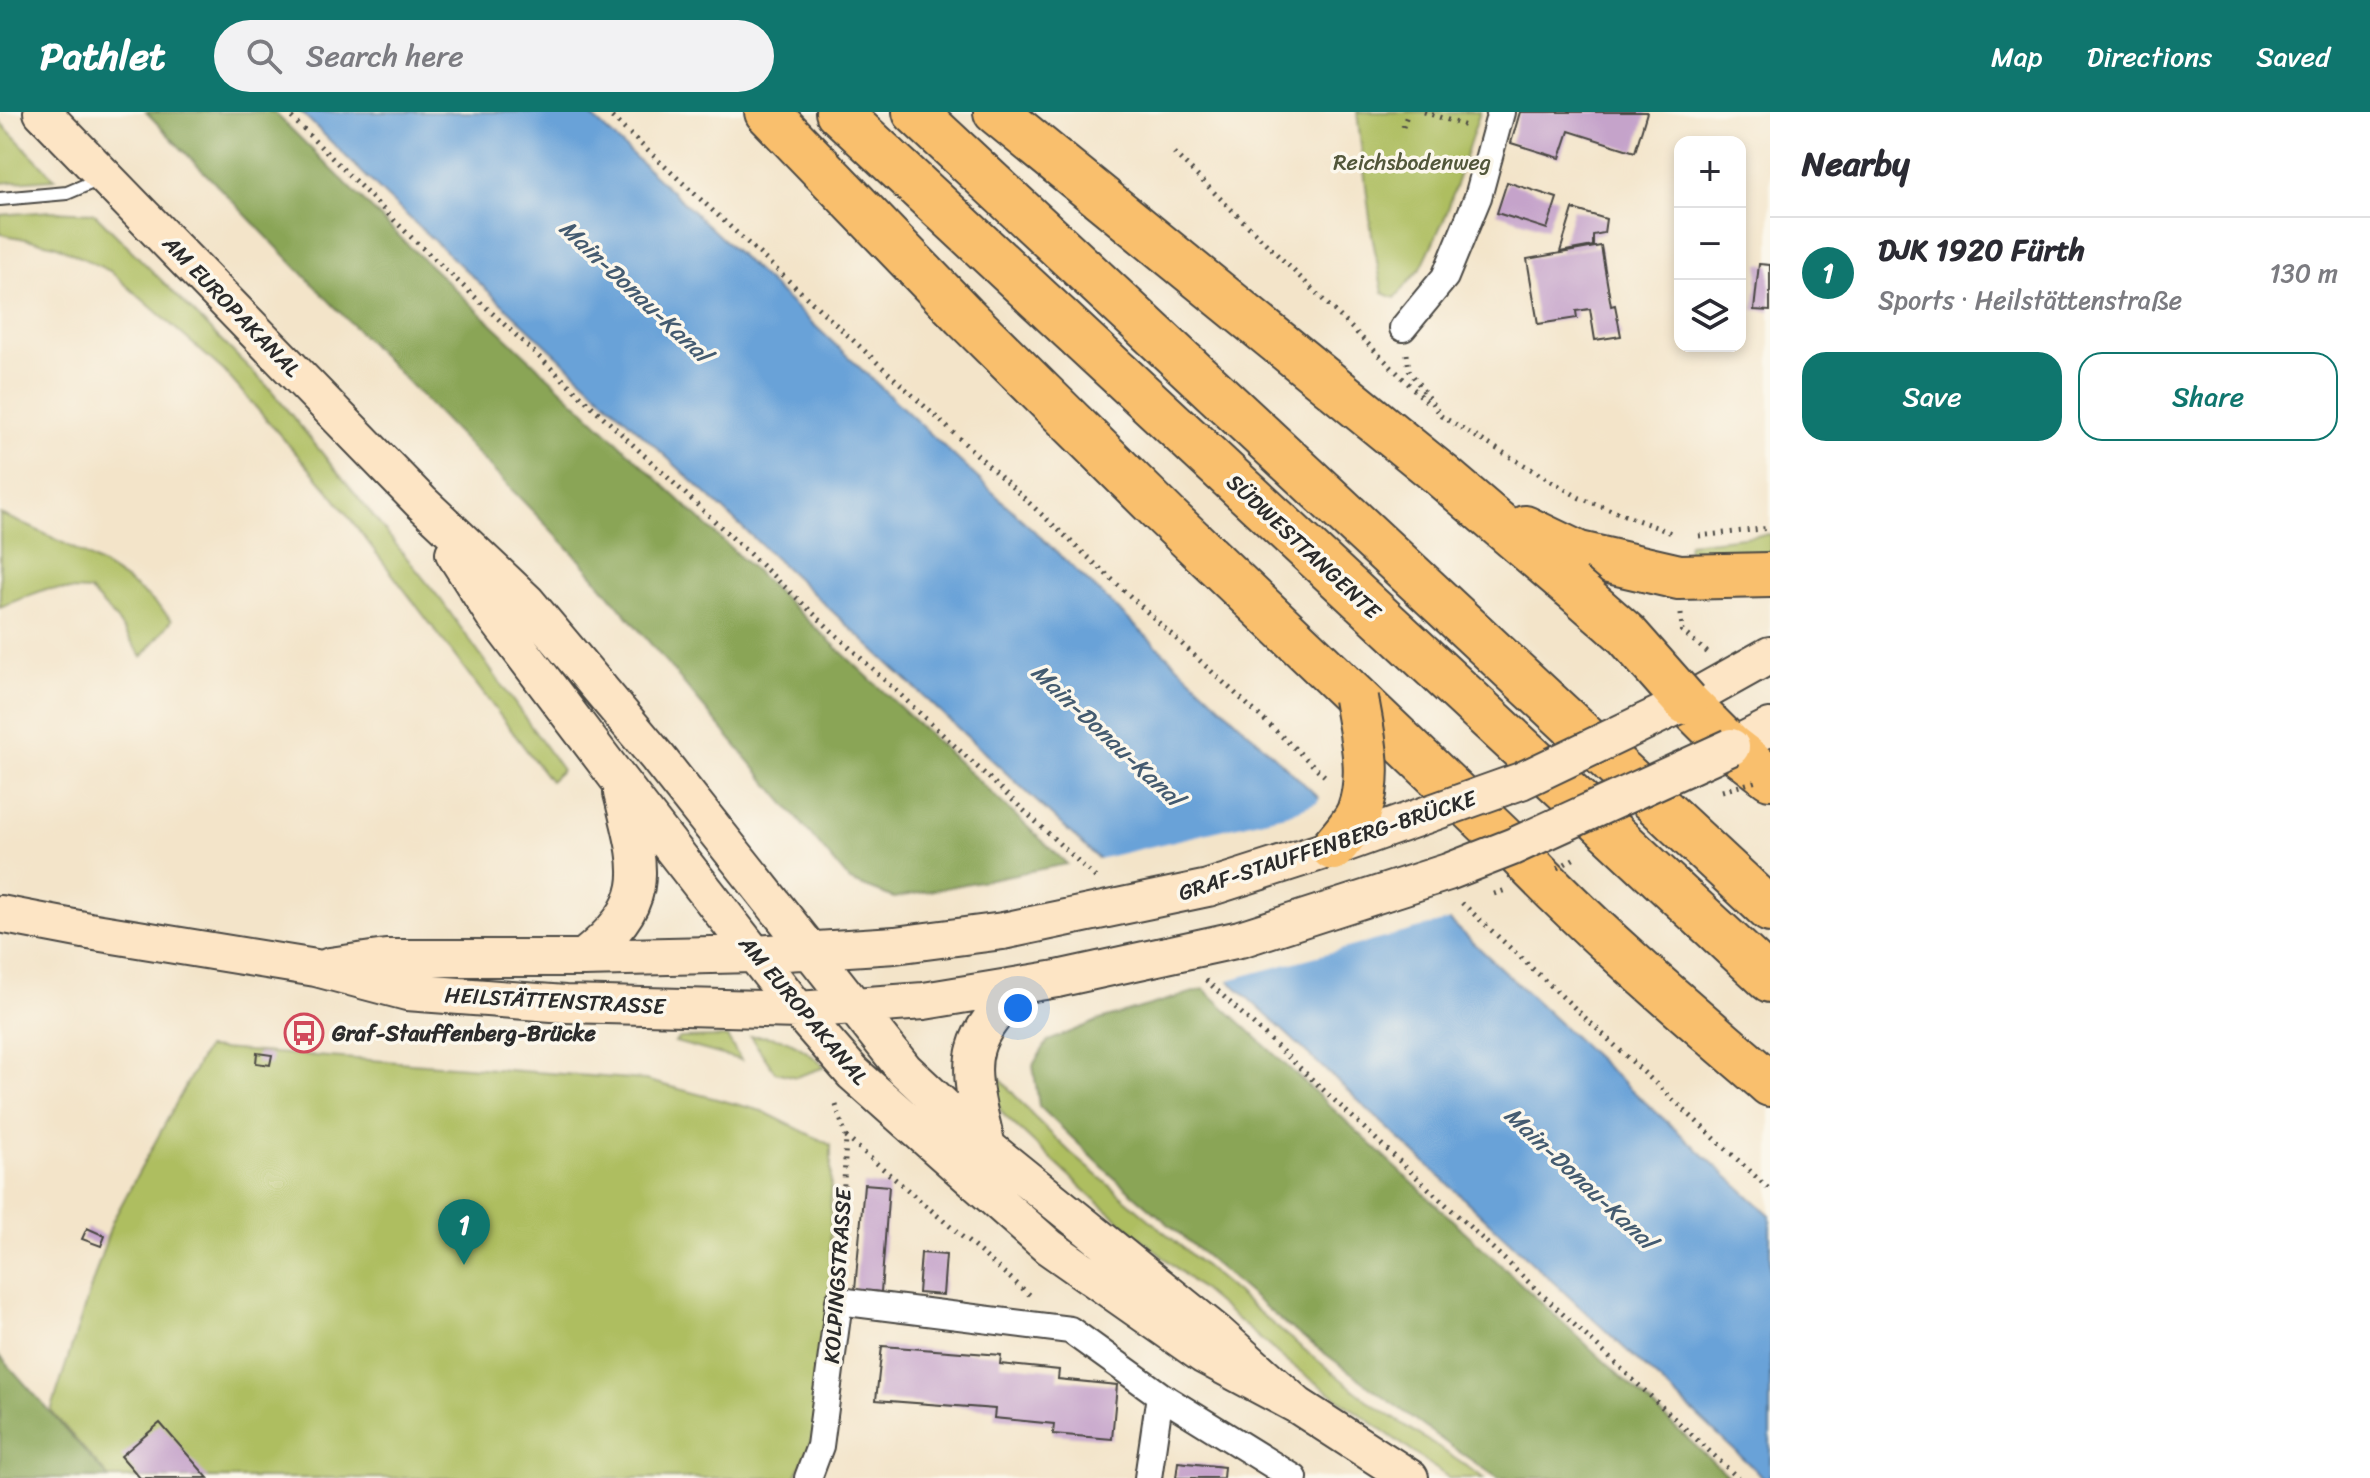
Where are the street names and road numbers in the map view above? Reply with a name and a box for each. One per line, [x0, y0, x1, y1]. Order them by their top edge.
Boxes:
street label: AM EUROPAKANAL [152, 225, 311, 388]
street label: SÜDWESTTANGENTE [1217, 464, 1392, 630]
street label: GRAF-STAUFFENBERG-BRÜCKE [1173, 778, 1483, 912]
street label: AM EUROPAKANAL [728, 926, 879, 1095]
street label: HEILSTÄTTENSTRASSE [444, 975, 668, 1026]
street label: KOLPINGSTRASSE [812, 1185, 863, 1365]

